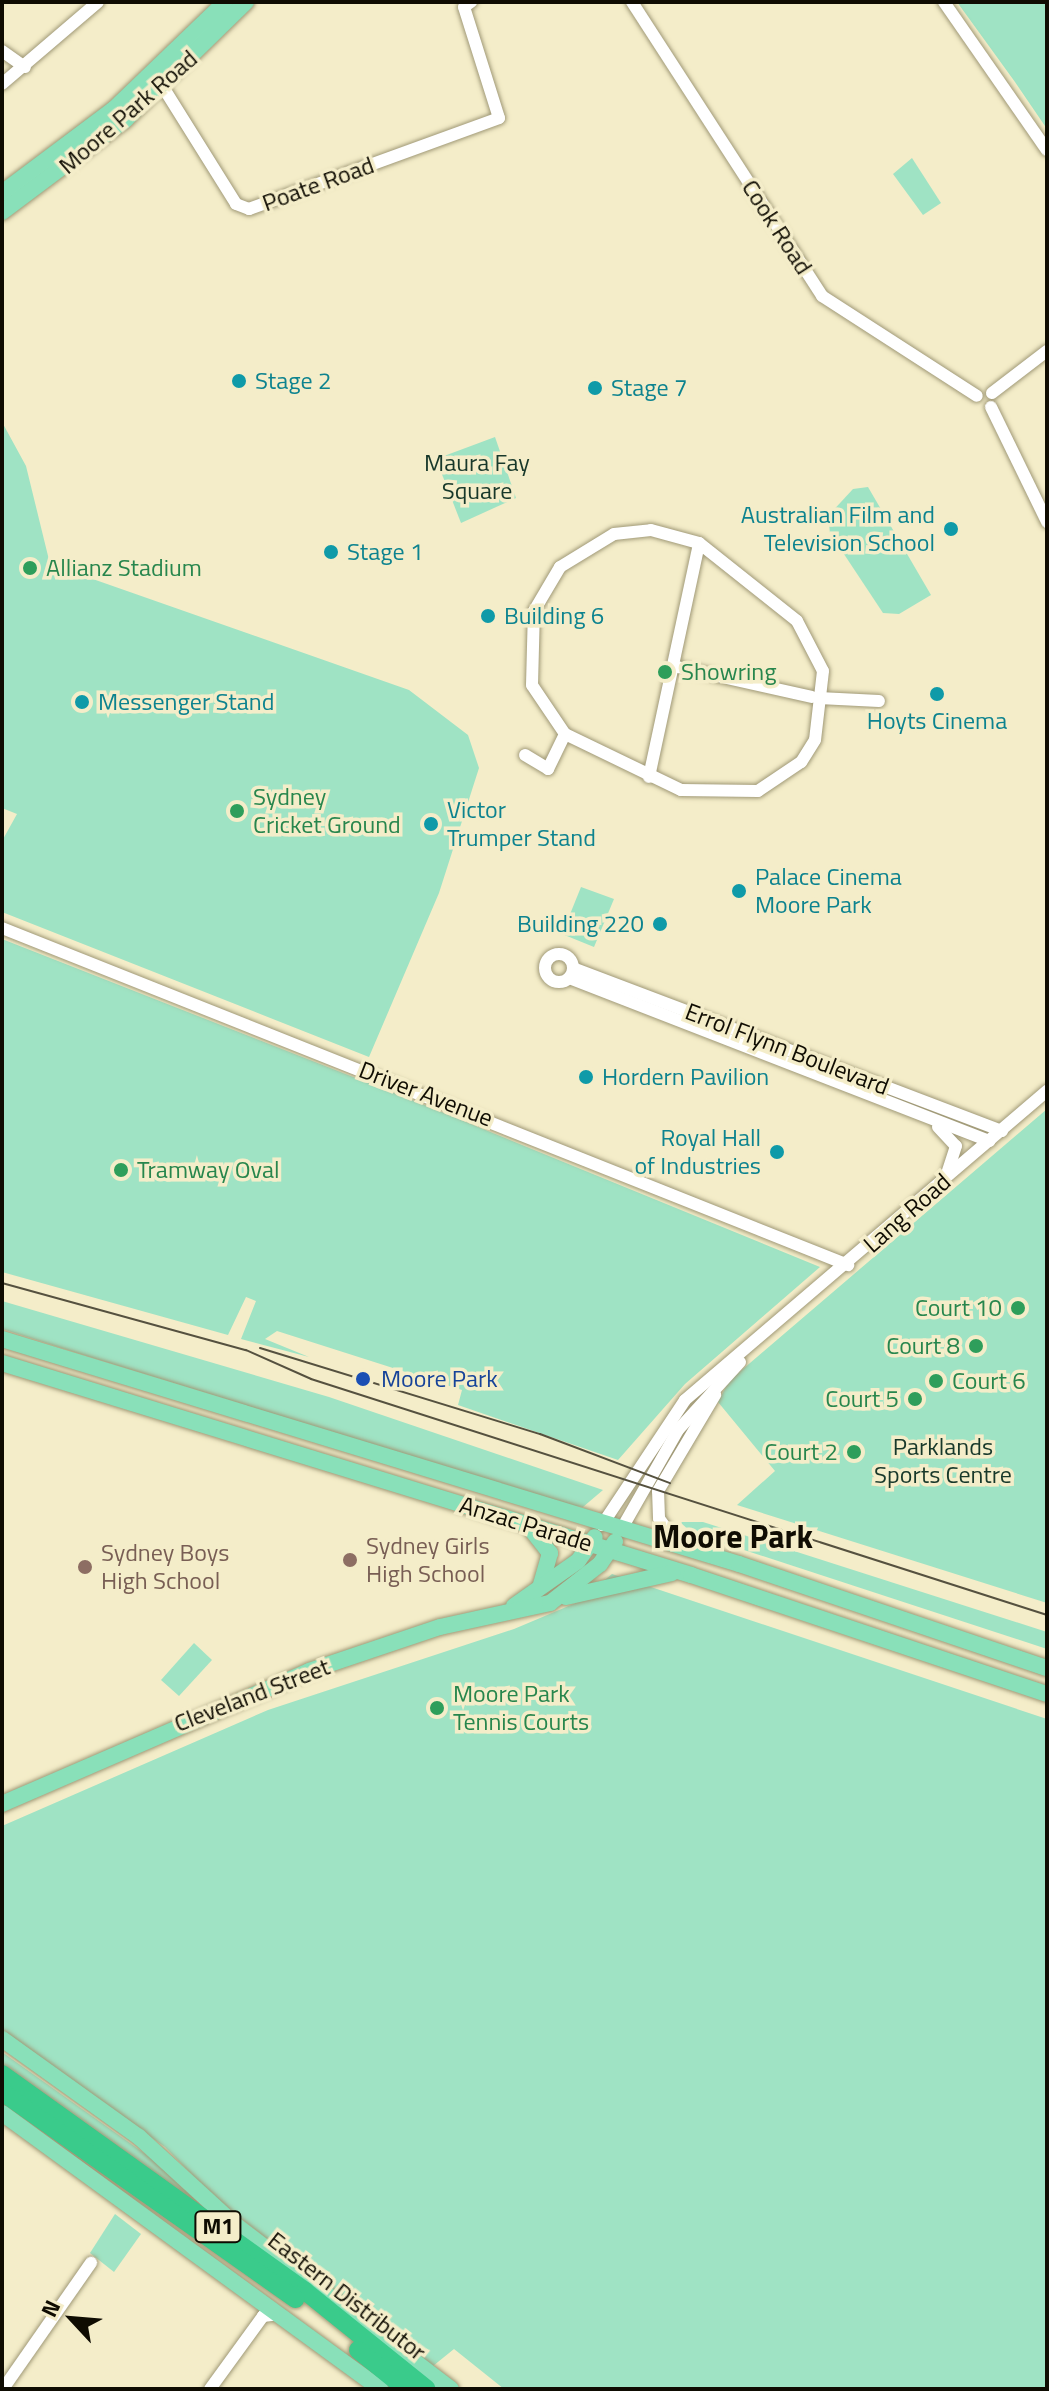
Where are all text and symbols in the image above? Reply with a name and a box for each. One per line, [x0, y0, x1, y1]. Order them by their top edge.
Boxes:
street label: Moore Park Road [53, 44, 203, 180]
street label: Poate Road [258, 151, 378, 217]
street label: Cook Road [736, 174, 818, 280]
place label: Stage 2 [255, 367, 331, 395]
marker: Stage 2 [230, 372, 248, 390]
place label: Stage 7 [611, 374, 687, 402]
marker: Stage 7 [586, 379, 604, 397]
park label: Maura Fay Square [424, 449, 530, 505]
place label: Australian Film and Television School [741, 501, 935, 557]
marker: Australian Film and Television School [942, 520, 960, 538]
place label: Stage 1 [347, 538, 423, 566]
marker: Stage 1 [322, 543, 340, 561]
place label: Allianz Stadium [46, 554, 202, 582]
marker: Allianz Stadium [21, 559, 39, 577]
place label: Building 6 [504, 602, 604, 630]
marker: Building 6 [479, 607, 497, 625]
place label: Showring [681, 658, 777, 686]
marker: Showring [656, 663, 674, 681]
marker: Hoyts Cinema [928, 685, 946, 703]
place label: Messenger Stand [98, 688, 274, 716]
marker: Messenger Stand [73, 693, 91, 711]
place label: Hoyts Cinema [867, 707, 1007, 735]
place label: Sydney Cricket Ground [253, 783, 401, 839]
place label: Victor Trumper Stand [447, 796, 596, 852]
marker: Sydney Cricket Ground [228, 802, 246, 820]
marker: Victor Trumper Stand [422, 815, 440, 833]
place label: Palace Cinema Moore Park [755, 863, 902, 919]
marker: Palace Cinema Moore Park [730, 882, 748, 900]
place label: Building 220 [517, 910, 644, 938]
marker: Building 220 [651, 915, 669, 933]
street label: Errol Flynn Boulevard [681, 997, 893, 1101]
street label: Driver Avenue [355, 1055, 497, 1133]
place label: Hordern Pavilion [602, 1063, 769, 1091]
marker: Hordern Pavilion [577, 1068, 595, 1086]
place label: Royal Hall of Industries [634, 1124, 761, 1180]
marker: Royal Hall of Industries [768, 1143, 786, 1161]
place label: Tramway Oval [137, 1156, 280, 1184]
marker: Tramway Oval [112, 1161, 130, 1179]
street label: Lang Road [858, 1167, 956, 1259]
place label: Court 10 [915, 1294, 1002, 1322]
marker: Court 10 [1009, 1299, 1027, 1317]
place label: Court 8 [886, 1332, 960, 1360]
marker: Court 8 [967, 1337, 985, 1355]
place label: Moore Park [381, 1365, 498, 1393]
place label: Court 6 [952, 1367, 1026, 1395]
marker: Moore Park [352, 1368, 374, 1390]
marker: Court 6 [927, 1372, 945, 1390]
place label: Court 5 [825, 1385, 899, 1413]
marker: Court 5 [906, 1390, 924, 1408]
park label: Parklands Sports Centre [874, 1433, 1012, 1489]
place label: Court 2 [764, 1438, 838, 1466]
marker: Court 2 [845, 1443, 863, 1461]
street label: Anzac Parade [456, 1490, 596, 1558]
district label: Moore Park [653, 1517, 813, 1555]
place label: Sydney Girls High School [366, 1532, 490, 1588]
place label: Sydney Boys High School [101, 1539, 229, 1595]
marker: Sydney Girls High School [341, 1551, 359, 1569]
marker: Sydney Boys High School [76, 1558, 94, 1576]
street label: Cleveland Street [170, 1652, 334, 1738]
place label: Moore Park Tennis Courts [453, 1680, 589, 1736]
marker: Moore Park Tennis Courts [428, 1699, 446, 1717]
road number: M1 [194, 2209, 242, 2245]
street label: Eastern Distributor [262, 2226, 432, 2366]
north arrow [32, 2279, 112, 2359]
text: N [32, 2294, 69, 2323]

